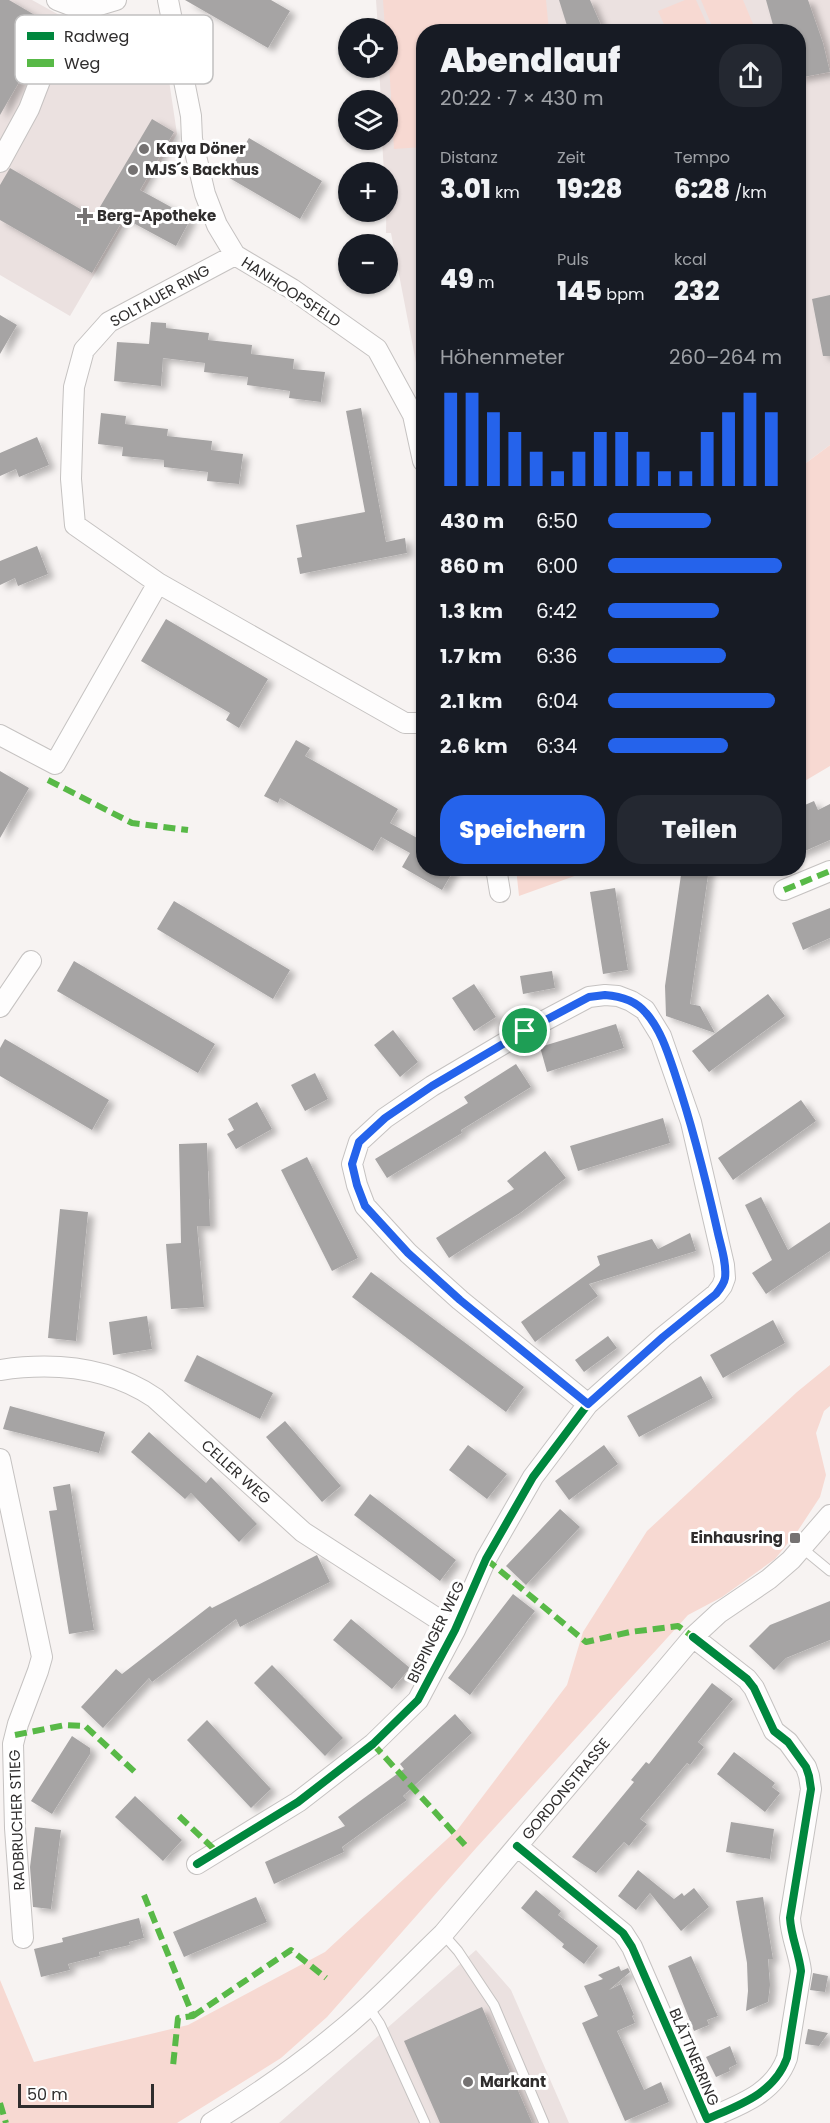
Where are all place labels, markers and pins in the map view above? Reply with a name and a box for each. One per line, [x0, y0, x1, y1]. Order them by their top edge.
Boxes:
place label: Kaya Döner [156, 138, 246, 159]
marker: Kaya Döner [137, 142, 151, 156]
place label: MJS´s Backhus [145, 159, 259, 180]
marker: MJS´s Backhus [126, 163, 140, 177]
place label: Berg-Apotheke [97, 205, 216, 226]
marker: Berg-Apotheke [78, 209, 92, 223]
pin [499, 1005, 550, 1056]
place label: Einhausring [690, 1527, 783, 1548]
marker: Einhausring [788, 1531, 802, 1545]
place label: Markant [480, 2071, 546, 2092]
marker: Markant [461, 2075, 475, 2089]

